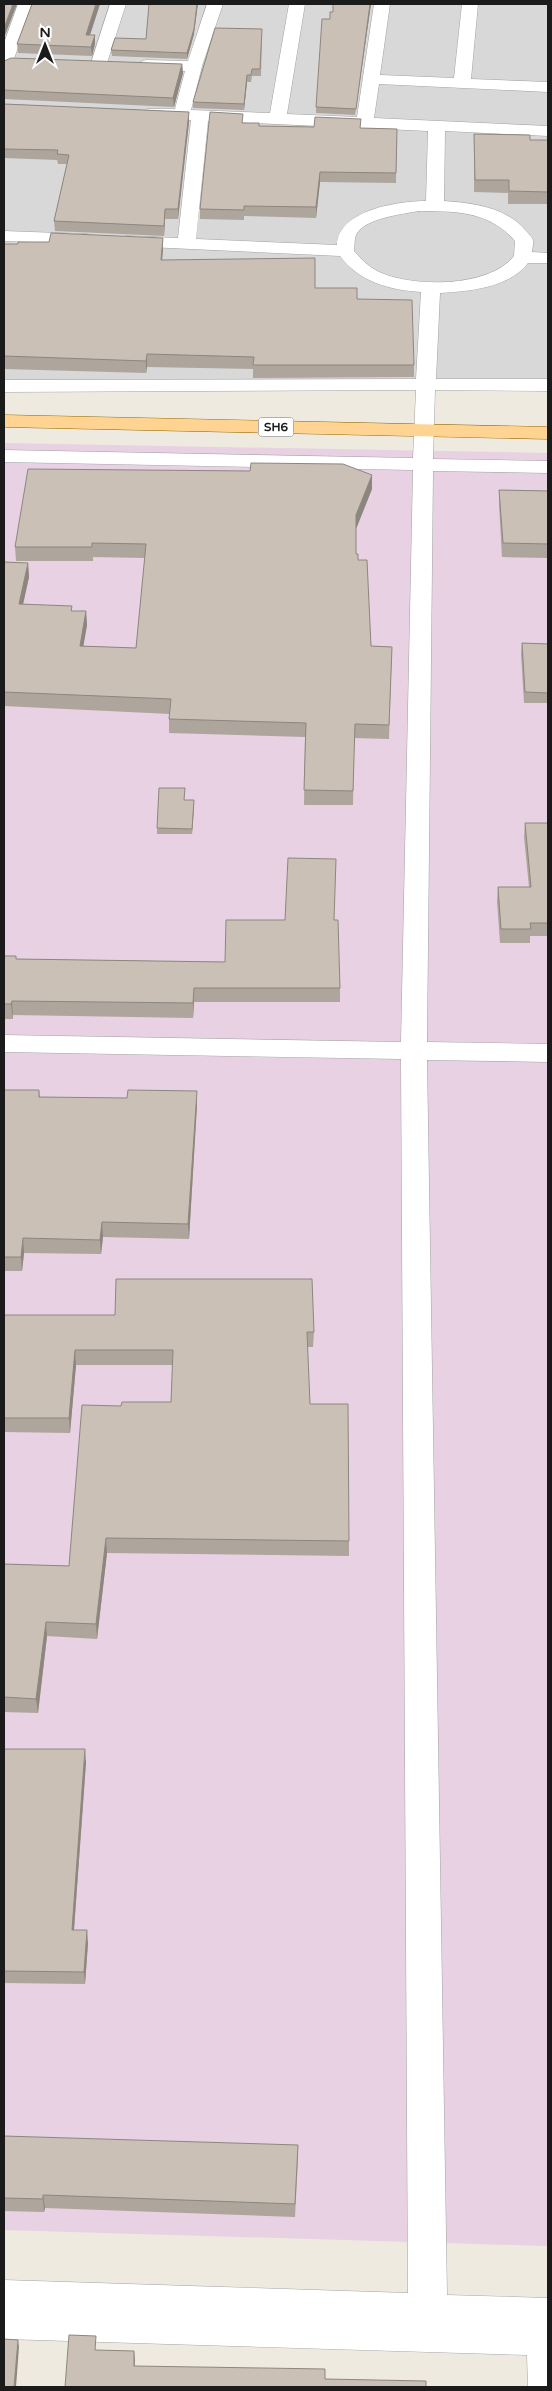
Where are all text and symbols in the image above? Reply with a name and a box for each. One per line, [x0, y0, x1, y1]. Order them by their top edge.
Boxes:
north arrow [20, 20, 70, 70]
text: N [39, 24, 51, 41]
road number: SH6 [258, 418, 294, 437]

